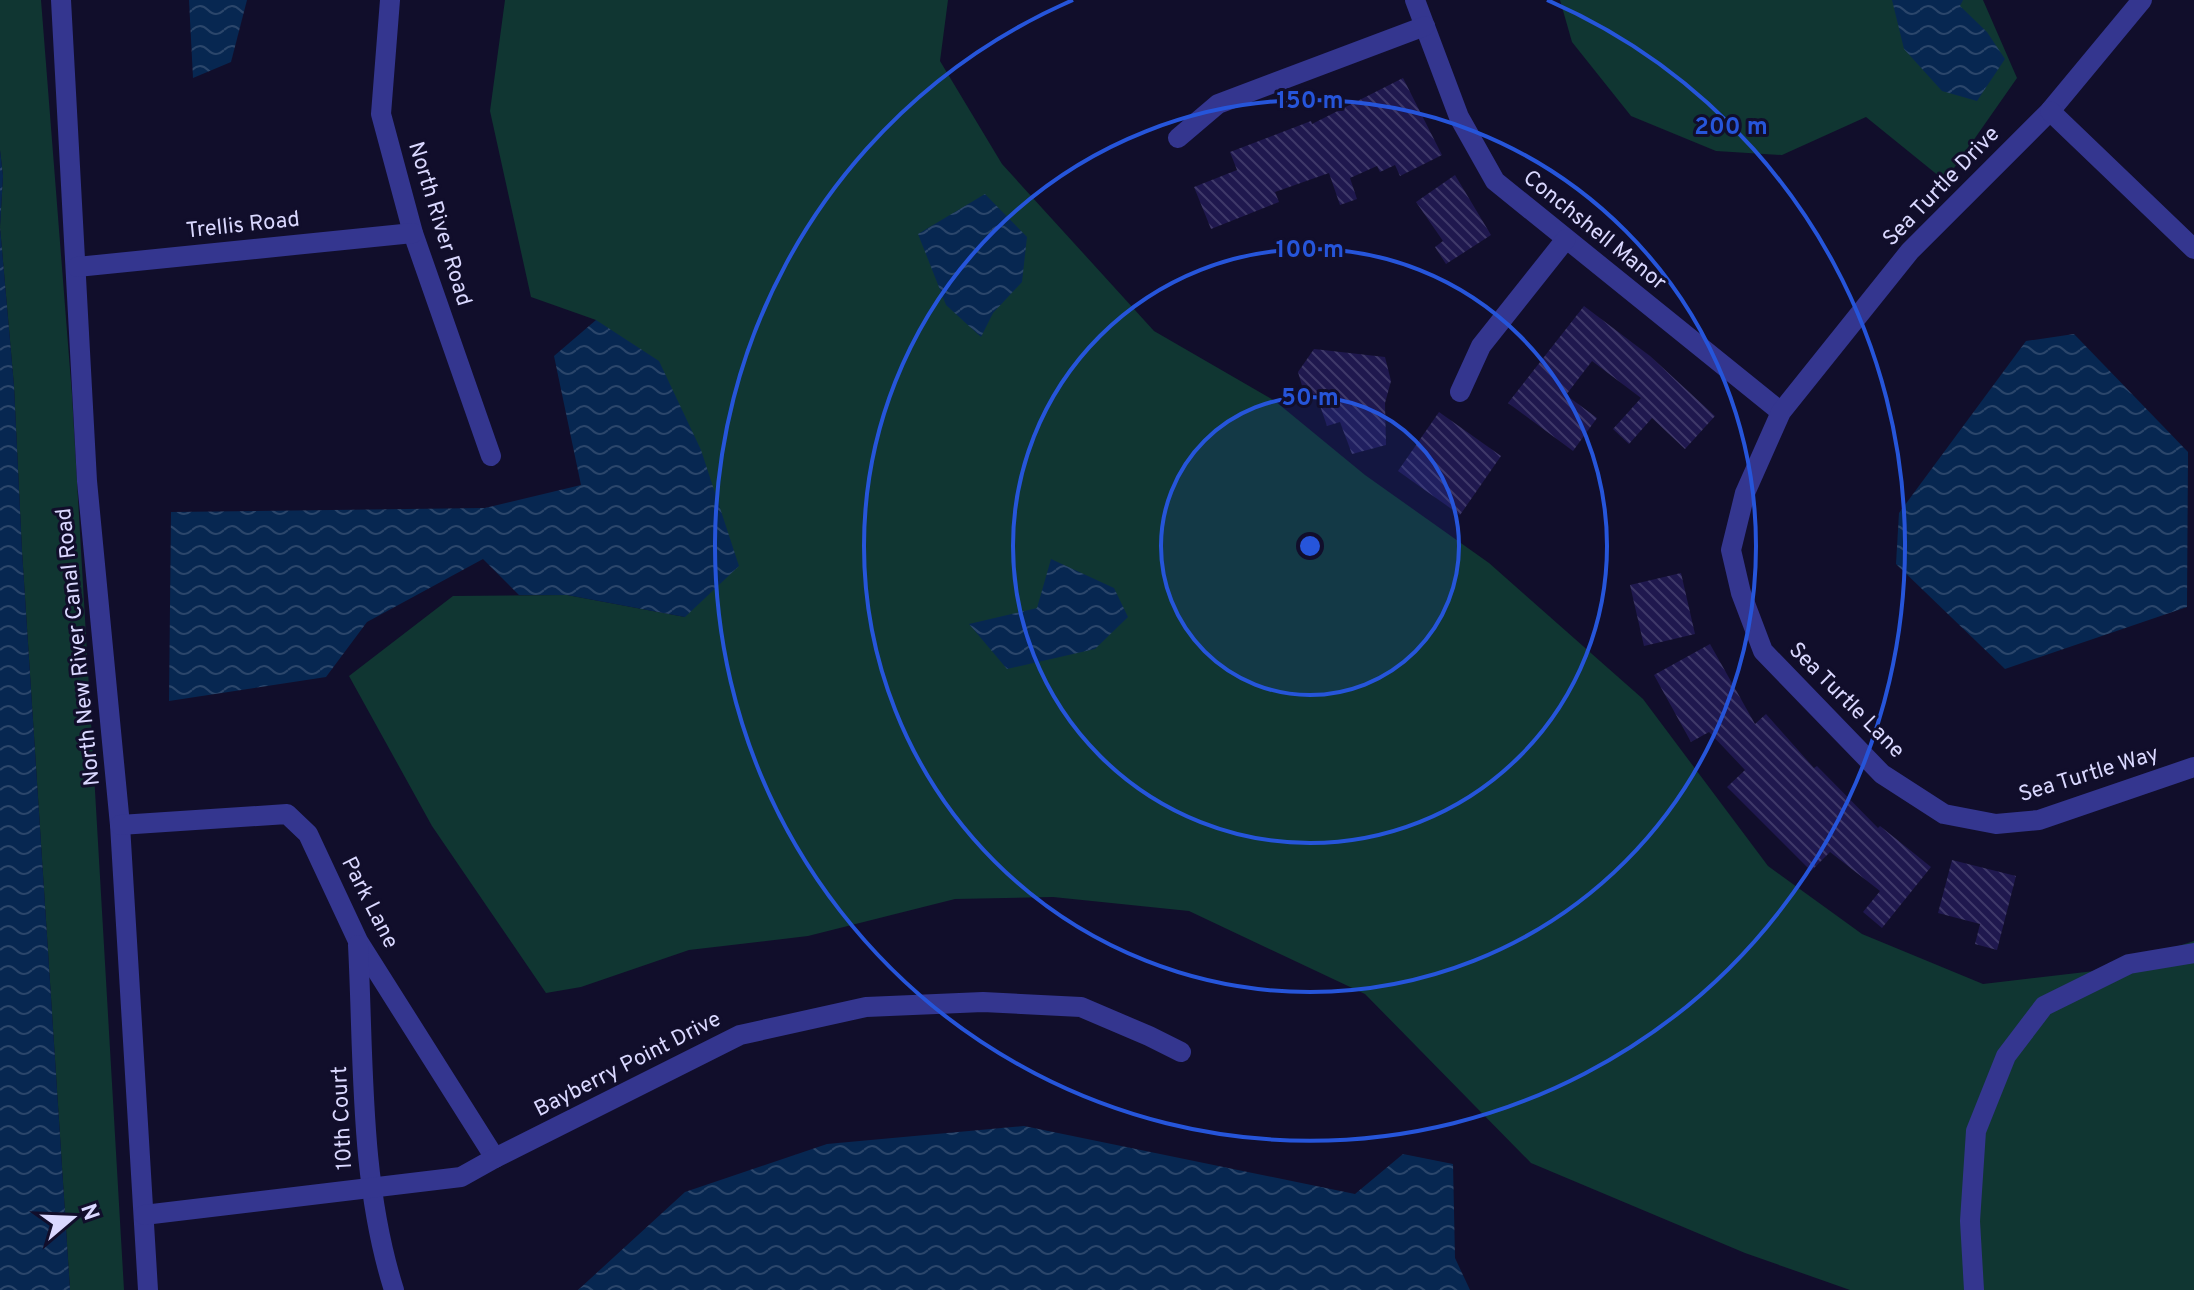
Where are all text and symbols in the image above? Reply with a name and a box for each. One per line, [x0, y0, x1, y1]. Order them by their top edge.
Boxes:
text: 150 m [1276, 87, 1344, 117]
text: 200 m [1694, 113, 1768, 143]
street label: Sea Turtle Drive [1878, 121, 2006, 253]
street label: North River Road [401, 139, 477, 309]
street label: Conchshell Manor [1517, 165, 1671, 297]
street label: Trellis Road [185, 207, 301, 245]
text: 100 m [1276, 236, 1344, 266]
text: 50 m [1281, 384, 1339, 414]
street label: North New River Canal Road [51, 507, 107, 787]
centre of rings [1296, 532, 1324, 560]
street label: Sea Turtle Lane [1782, 637, 1910, 765]
street label: Sea Turtle Way [2016, 741, 2162, 809]
street label: Park Lane [334, 853, 404, 953]
street label: Bayberry Point Drive [530, 1006, 726, 1124]
street label: 10th Court [327, 1065, 359, 1171]
north arrow [32, 1178, 112, 1258]
text: N [73, 1200, 104, 1224]

